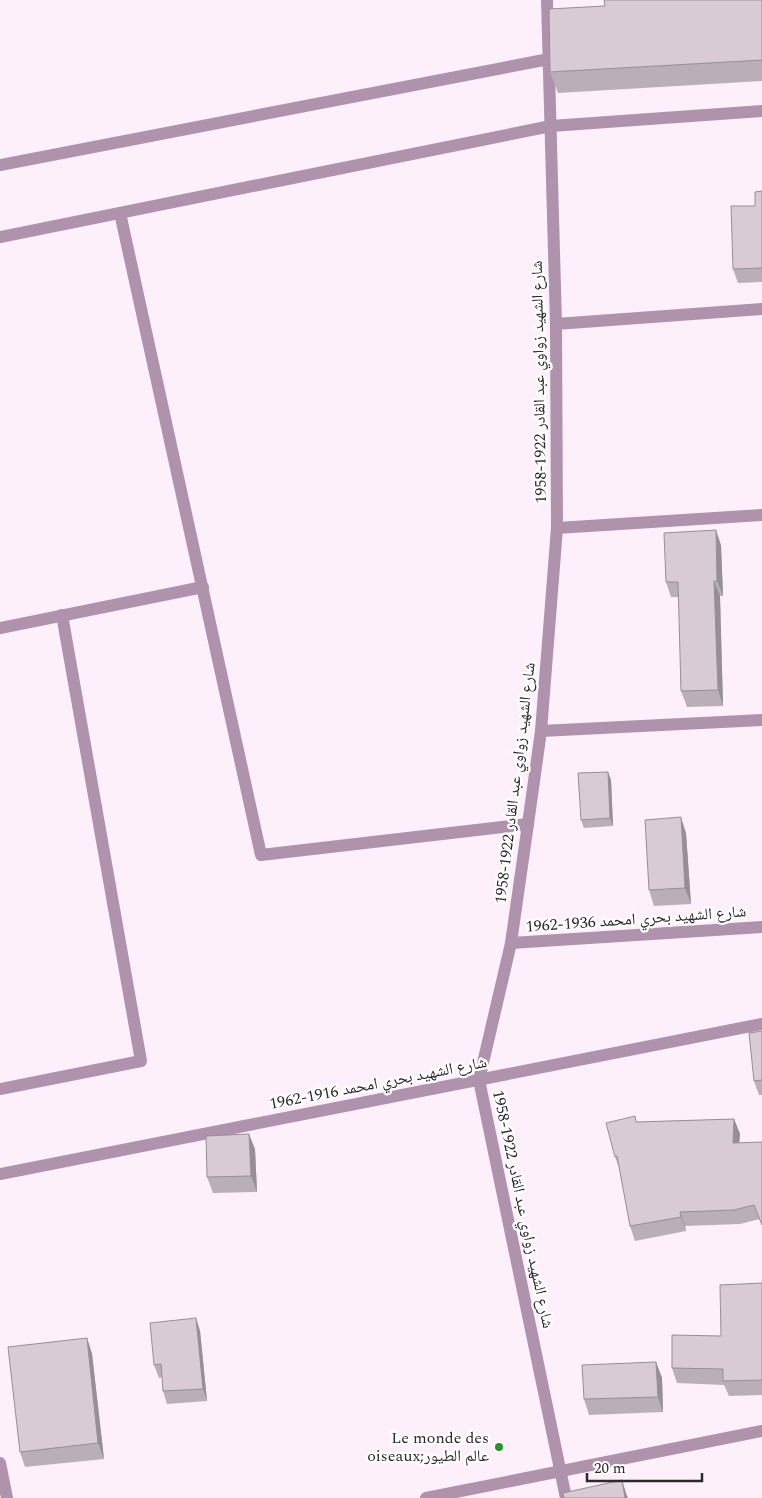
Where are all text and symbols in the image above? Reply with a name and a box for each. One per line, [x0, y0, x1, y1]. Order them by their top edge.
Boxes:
street label: شارع الشهيد زواوي عبد القادر 1922-1958 [525, 260, 553, 504]
street label: شارع الشهيد زواوي عبد القادر 1922-1958 [488, 661, 542, 905]
street label: شارع الشهيد بحري امحمد 1936-1962 [525, 899, 747, 939]
street label: شارع الشهيد بحري امحمد 1916-1962 [267, 1050, 489, 1116]
street label: شارع الشهيد زواوي عبد القادر 1922-1958 [486, 1088, 560, 1330]
place label: Le monde des oiseaux;عالم الطيور [367, 1426, 489, 1468]
marker: Le monde des oiseaux;عالم الطيور [493, 1441, 505, 1453]
scale bar [587, 1450, 702, 1482]
text: 20 m [594, 1457, 626, 1480]

